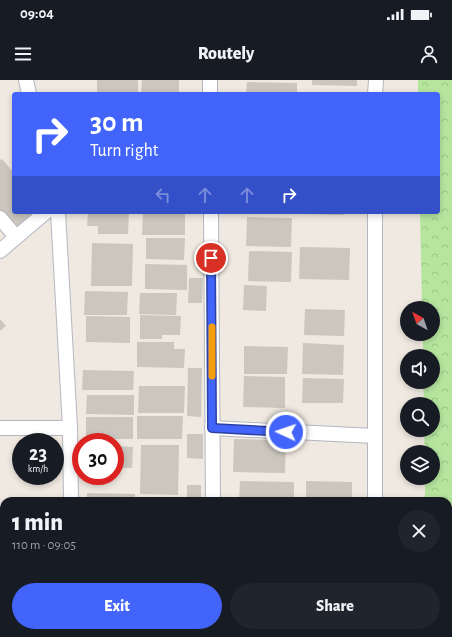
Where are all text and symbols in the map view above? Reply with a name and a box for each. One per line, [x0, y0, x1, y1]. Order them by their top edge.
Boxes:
text: 09:04 [20, 6, 54, 21]
icon: menu [12, 43, 34, 65]
icon: person [418, 43, 440, 65]
text: Routely [198, 45, 254, 63]
icon: right [24, 108, 76, 160]
text: 30 m [90, 109, 143, 137]
text: Turn right [90, 142, 159, 160]
icon: left [152, 184, 174, 206]
icon: ahead [194, 184, 216, 206]
icon: ahead [236, 184, 258, 206]
icon: right [278, 184, 300, 206]
pin [194, 241, 228, 275]
icon: arrive [200, 247, 222, 269]
north arrow [400, 301, 440, 341]
map controls [400, 301, 440, 485]
button: sound [400, 349, 440, 389]
button: search [400, 397, 440, 437]
position arrow [265, 411, 307, 453]
speed limit sign: 30 [72, 433, 124, 485]
text: 23 [29, 444, 47, 464]
button: layers [400, 445, 440, 485]
text: km/h [28, 464, 48, 474]
button: close [398, 510, 440, 552]
text: 1 min [12, 511, 63, 535]
text: 110 m · 09:05 [12, 539, 76, 552]
button: Exit [12, 583, 222, 629]
button: Share [230, 583, 440, 629]

